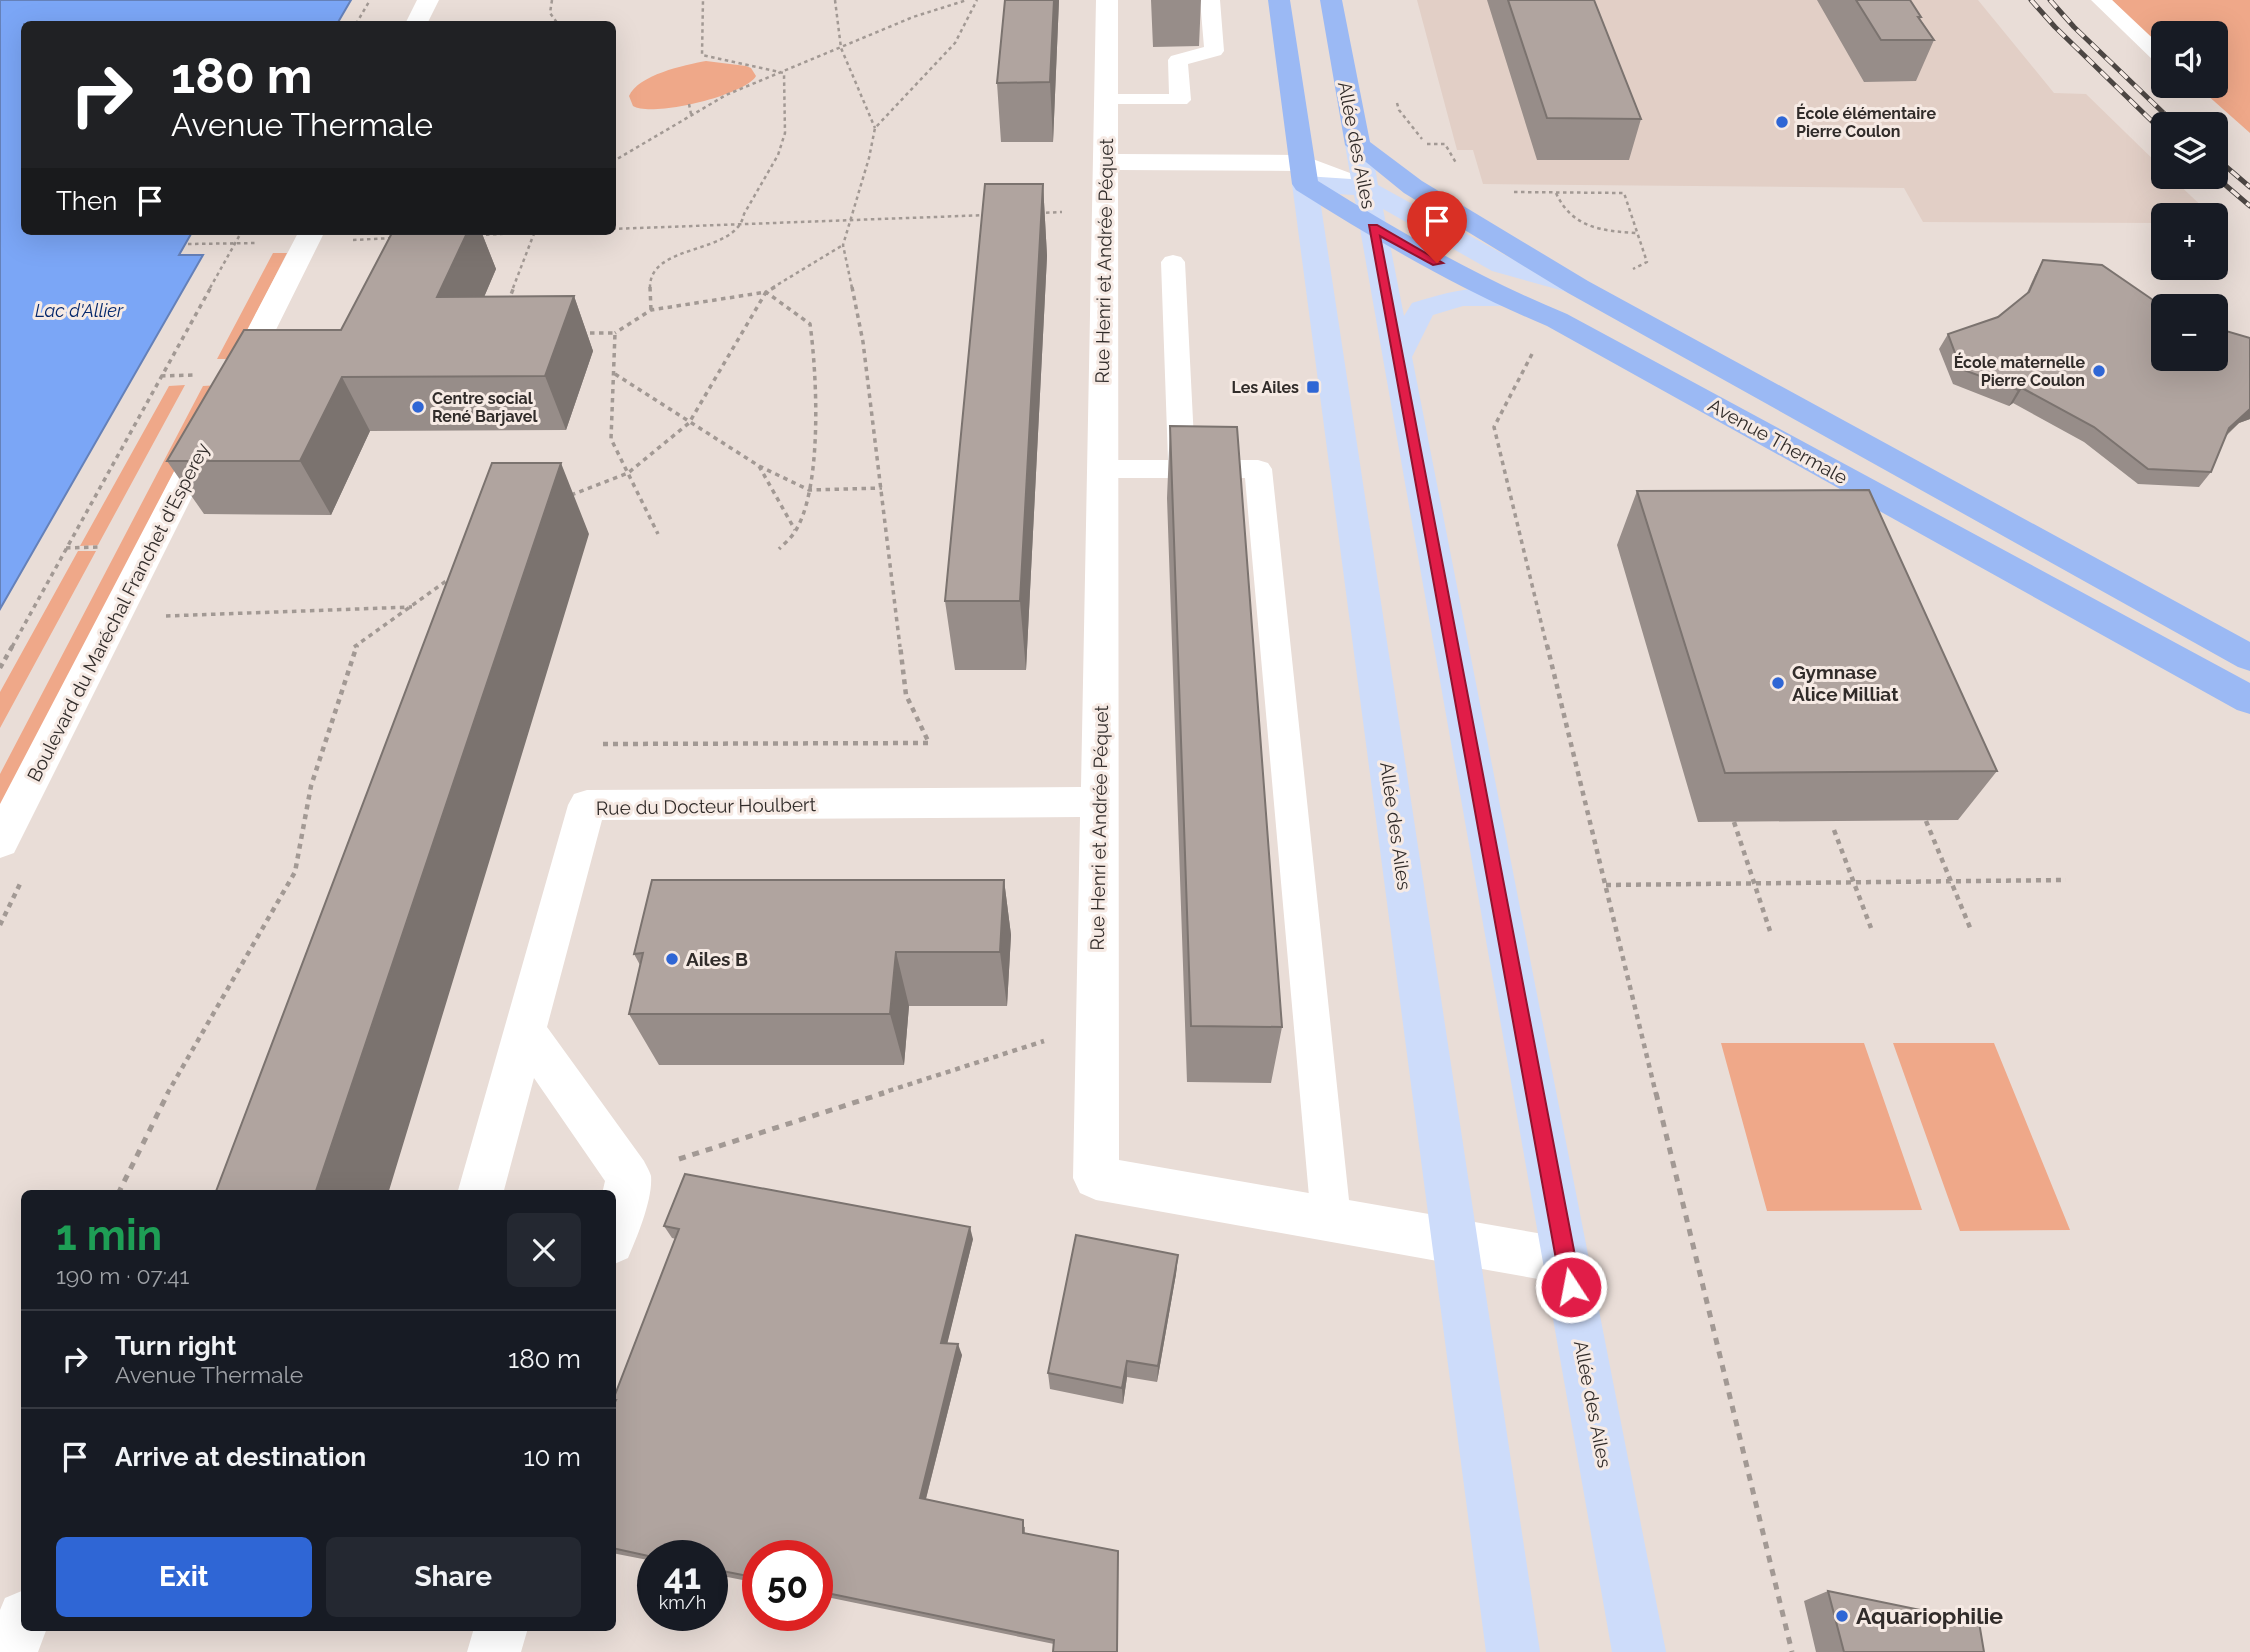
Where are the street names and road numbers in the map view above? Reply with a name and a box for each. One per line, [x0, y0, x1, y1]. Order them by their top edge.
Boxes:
street label: Allée des Ailes [1334, 79, 1380, 211]
street label: Rue Henri et Andrée Péquet [1091, 137, 1117, 384]
street label: Avenue Thermale [1705, 394, 1851, 488]
street label: Boulevard du Maréchal Franchet d'Esperey [23, 439, 213, 785]
street label: Rue Henri et Andrée Péquet [1086, 704, 1112, 951]
street label: Allée des Ailes [1376, 760, 1416, 892]
street label: Rue du Docteur Houlbert [596, 793, 817, 819]
street label: Allée des Ailes [1570, 1338, 1616, 1470]

